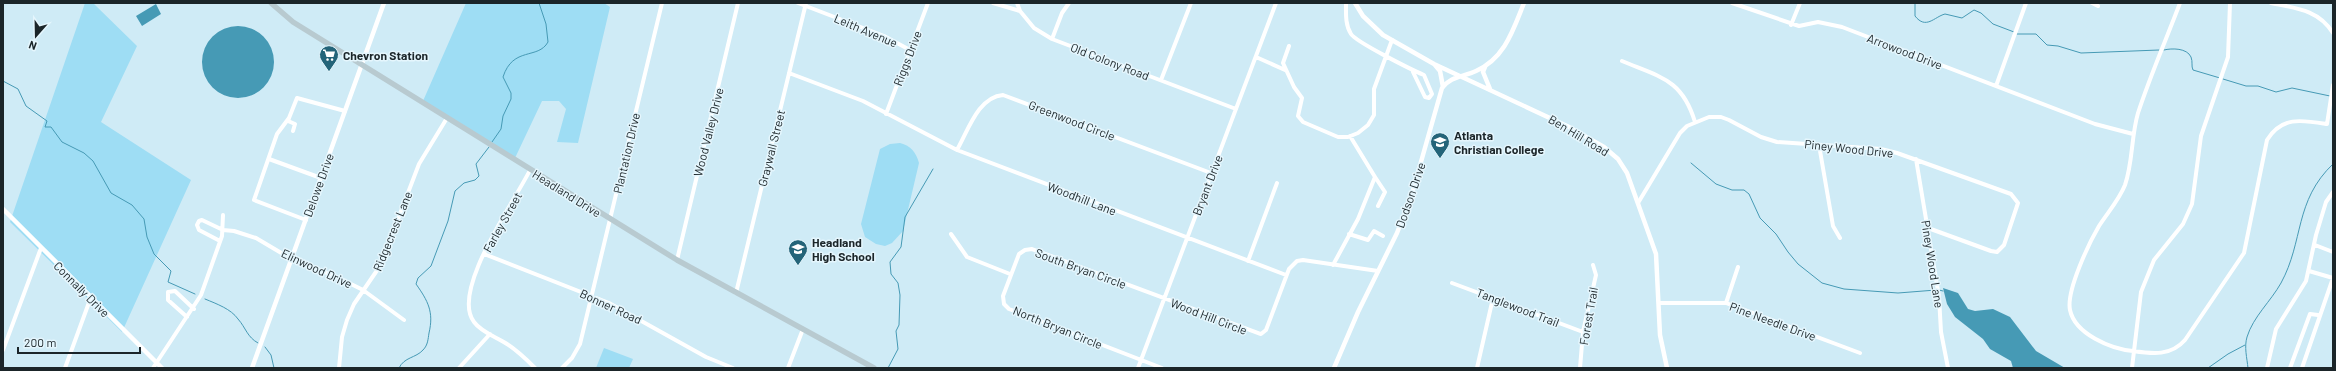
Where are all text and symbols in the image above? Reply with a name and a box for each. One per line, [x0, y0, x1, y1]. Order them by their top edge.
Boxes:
street label: Leith Avenue [832, 10, 900, 50]
north arrow [16, 16, 56, 56]
street label: Riggs Drive [890, 28, 924, 88]
street label: Arrowood Drive [1865, 30, 1945, 72]
text: N [27, 39, 38, 53]
street label: Old Colony Road [1069, 40, 1151, 82]
supermarket icon: Chevron Station [318, 44, 340, 72]
place label: Chevron Station [343, 48, 428, 62]
street label: Wood Valley Drive [690, 86, 726, 178]
street label: Greenwood Circle [1027, 97, 1117, 143]
street label: Graywall Street [755, 108, 787, 188]
street label: Plantation Drive [610, 111, 642, 195]
street label: Ben Hill Road [1546, 111, 1612, 159]
place label: Atlanta Christian College [1454, 128, 1544, 156]
school or university icon: Atlanta Christian College [1429, 131, 1451, 159]
street label: Piney Wood Drive [1804, 136, 1894, 160]
street label: Delowe Drive [300, 151, 336, 219]
street label: Bryant Drive [1189, 153, 1225, 217]
street label: Dodson Drive [1392, 160, 1428, 230]
street label: Headland Drive [530, 166, 604, 220]
street label: Woodhill Lane [1046, 178, 1118, 218]
street label: Ridgecrest Lane [370, 189, 414, 273]
street label: Farley Street [480, 189, 524, 255]
street label: Piney Wood Lane [1919, 219, 1947, 309]
place label: Headland High School [812, 235, 875, 263]
school or university icon: Headland High School [787, 238, 809, 266]
street label: Elinwood Drive [279, 245, 355, 291]
street label: South Bryan Circle [1034, 245, 1128, 291]
street label: Connally Drive [51, 258, 113, 320]
street label: Tanglewood Trail [1475, 285, 1561, 329]
street label: Bonner Road [578, 286, 644, 326]
street label: Forest Trail [1576, 286, 1600, 346]
street label: Wood Hill Circle [1169, 295, 1249, 337]
street label: Pine Needle Drive [1728, 299, 1818, 343]
street label: North Bryan Circle [1011, 303, 1105, 351]
scale bar [18, 329, 140, 355]
text: 200 m [24, 335, 56, 349]

